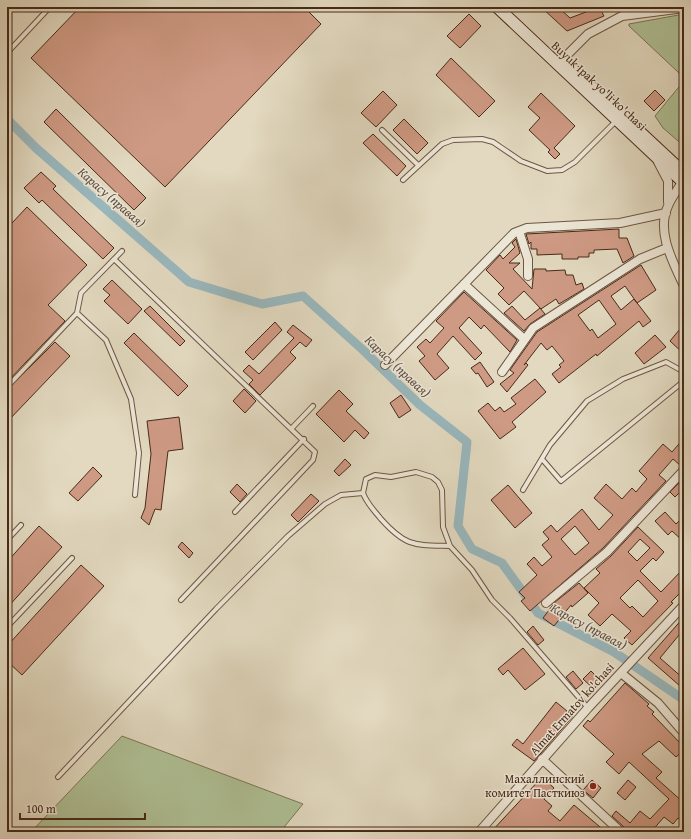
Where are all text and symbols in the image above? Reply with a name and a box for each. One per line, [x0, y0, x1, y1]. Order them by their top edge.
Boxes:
street label: Buyuk Ipak yo'li ko'chasi [548, 37, 651, 135]
water label: Карасу (правая) [74, 163, 150, 232]
water label: Карасу (правая) [361, 331, 435, 402]
water label: Карасу (правая) [547, 598, 630, 655]
street label: Almat Ermatov ko'chasi [526, 658, 618, 759]
place label: Махаллинский комитет Пасткиюз [485, 770, 585, 801]
marker: Махаллинский комитет Пасткиюз [588, 781, 598, 791]
scale bar [20, 795, 145, 821]
text: 100 m [26, 800, 56, 817]

